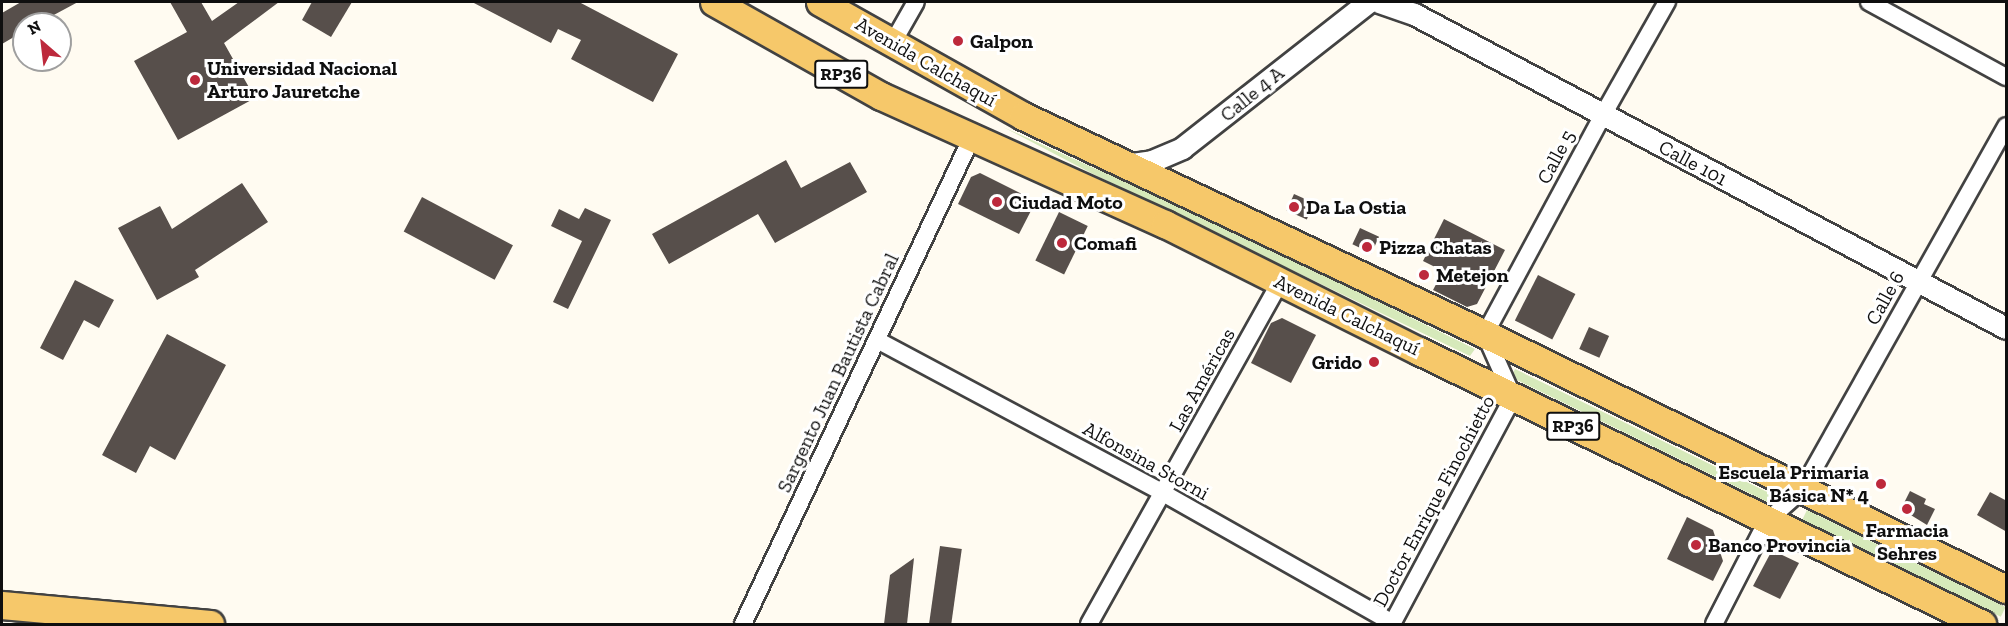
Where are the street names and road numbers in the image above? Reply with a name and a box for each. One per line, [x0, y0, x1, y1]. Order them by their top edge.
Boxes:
street label: Avenida Calchaquí [851, 12, 1001, 112]
road number: RP36 [814, 59, 868, 89]
street label: Calle 4 A [1215, 61, 1289, 127]
street label: Calle 5 [1532, 126, 1580, 188]
street label: Calle 101 [1655, 135, 1731, 191]
street label: Sargento Juan Bautista Cabral [772, 249, 904, 497]
street label: Calle 6 [1860, 267, 1910, 329]
street label: Avenida Calchaquí [1270, 269, 1424, 361]
street label: Las Américas [1164, 324, 1240, 436]
street label: Doctor Enrique Finochietto [1368, 391, 1500, 611]
road number: RP36 [1546, 411, 1600, 441]
street label: Alfonsina Storni [1079, 417, 1213, 505]

